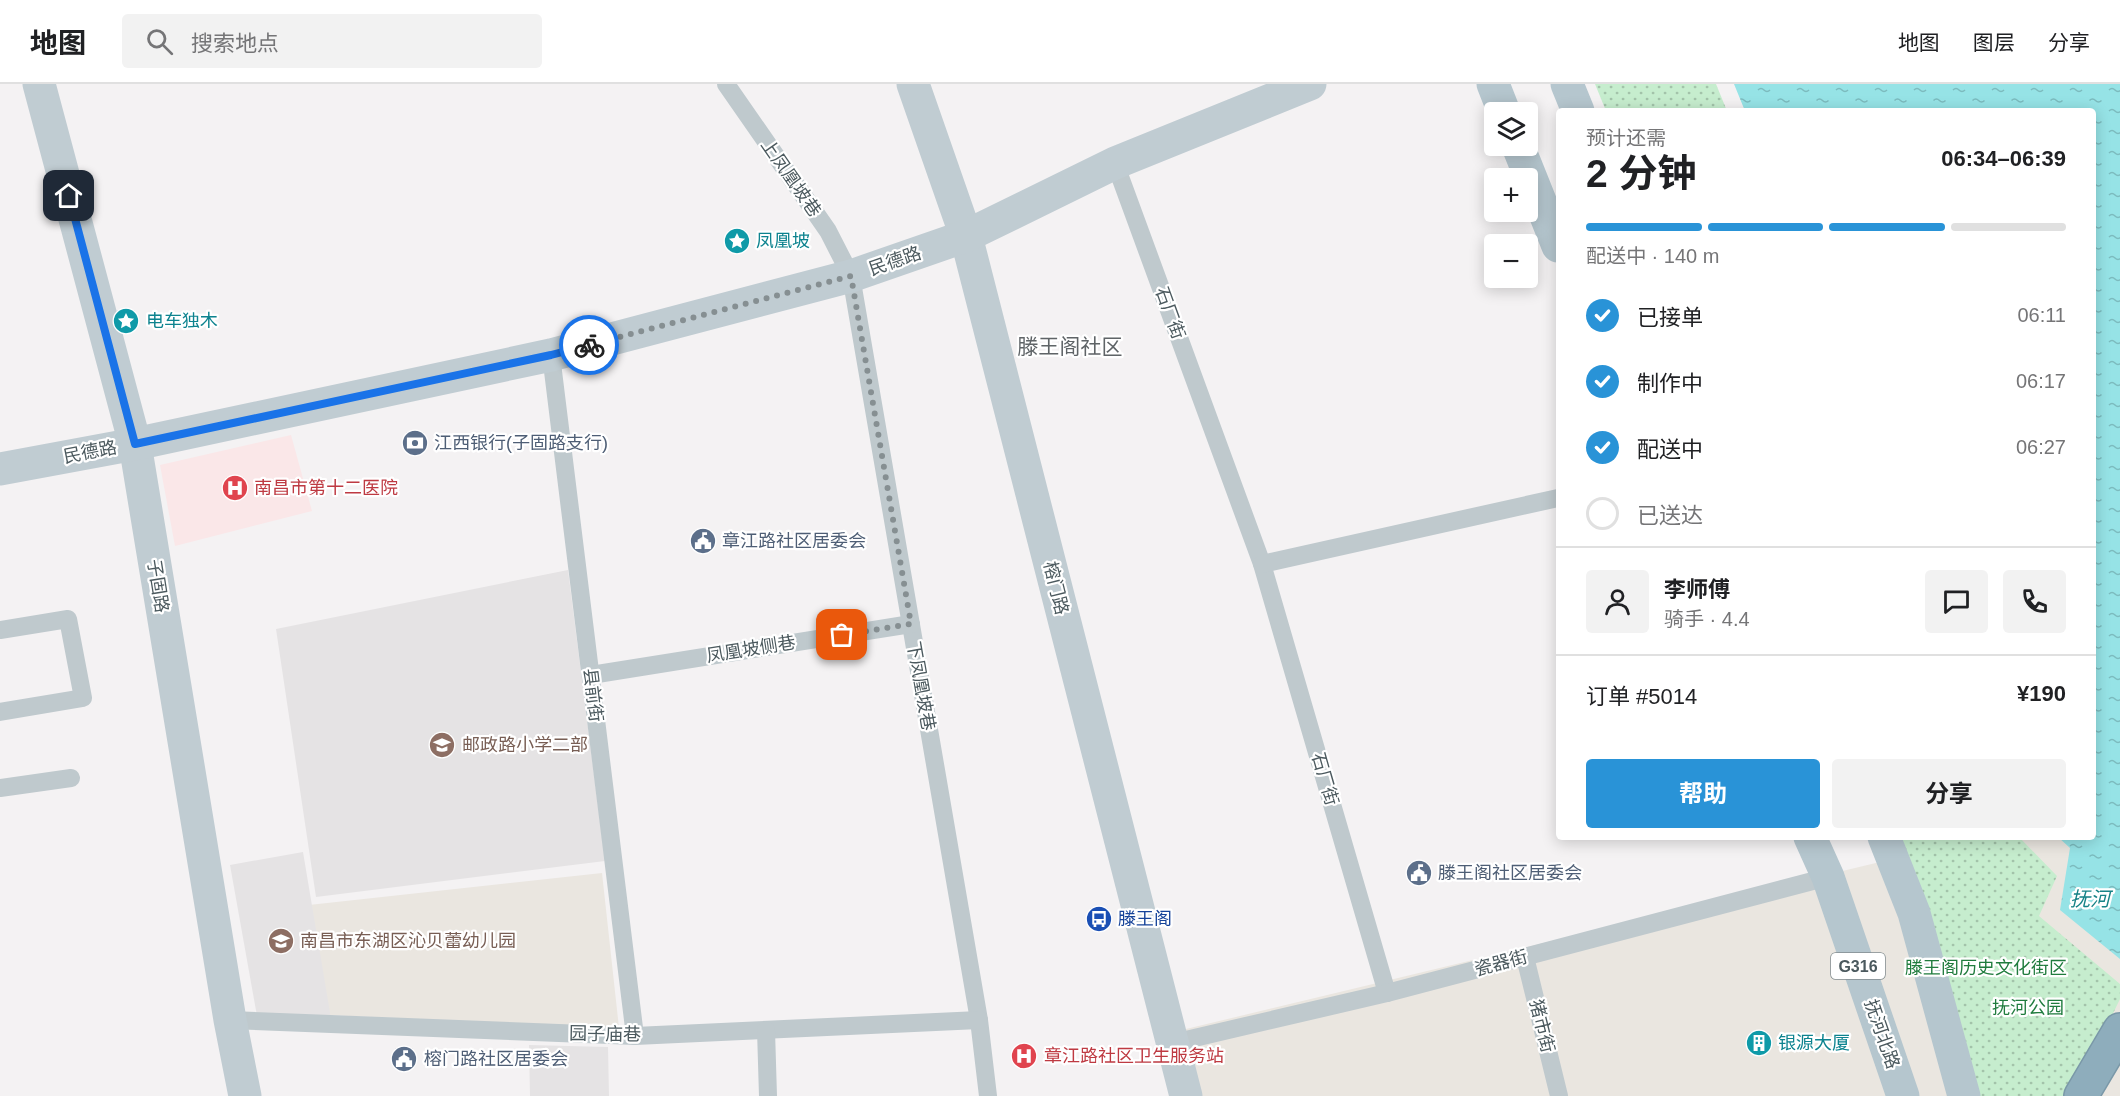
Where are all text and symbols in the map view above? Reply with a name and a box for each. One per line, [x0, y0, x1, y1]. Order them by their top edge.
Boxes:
search box [122, 14, 542, 68]
icon: search [143, 25, 176, 58]
text: 地图 [30, 28, 86, 59]
text: 搜索地点 [191, 31, 279, 56]
text: 地图 [1898, 31, 1940, 54]
text: 图层 [1973, 31, 2015, 54]
text: 分享 [2048, 31, 2090, 54]
map controls [1484, 102, 1538, 288]
button: layers [1484, 102, 1538, 156]
text: 预计还需 [1586, 127, 1666, 149]
street label: 上凤凰坡巷 [757, 135, 825, 221]
text: 06:34–06:39 [1941, 146, 2066, 171]
text: 2 分钟 [1586, 152, 1697, 195]
button: + [1484, 168, 1538, 222]
pin [43, 170, 94, 221]
icon: home [52, 179, 85, 212]
place icon: 凤凰坡 [722, 226, 752, 256]
place label: 凤凰坡 [756, 231, 810, 251]
button: − [1484, 234, 1538, 288]
street label: 民德路 [866, 243, 924, 279]
text: 配送中 · 140 m [1586, 245, 1719, 267]
street label: 石厂街 [1151, 284, 1189, 342]
icon: check [1586, 299, 1619, 332]
text: 06:11 [2017, 304, 2066, 326]
text: 已接单 [1637, 305, 1703, 330]
place icon: 电车独木 [111, 306, 141, 336]
place label: 电车独木 [146, 311, 218, 331]
courier [559, 315, 619, 375]
icon: bike [573, 329, 606, 362]
district label: 滕王阁社区 [1018, 335, 1123, 358]
icon: check [1586, 365, 1619, 398]
text: 06:17 [2016, 370, 2066, 392]
text: 制作中 [1637, 371, 1703, 396]
bank icon: 江西银行(子固路支行) [400, 428, 430, 458]
icon: check [1586, 431, 1619, 464]
place label: 江西银行(子固路支行) [434, 433, 608, 453]
text: 06:27 [2016, 436, 2066, 458]
street label: 民德路 [62, 437, 118, 467]
text: 配送中 [1637, 437, 1703, 462]
hospital icon: 南昌市第十二医院 [220, 473, 250, 503]
place label: 南昌市第十二医院 [254, 478, 398, 498]
text: 已送达 [1637, 503, 1703, 528]
public building icon: 章江路社区居委会 [688, 526, 718, 556]
place label: 章江路社区居委会 [722, 531, 866, 551]
street label: 子固路 [144, 558, 172, 614]
street label: 榕门路 [1040, 559, 1072, 617]
button: person [1586, 570, 1649, 633]
button: chat [1925, 570, 1988, 633]
button: phone [2003, 570, 2066, 633]
text: 李师傅 [1664, 577, 1730, 602]
text: 骑手 · 4.4 [1664, 608, 1750, 630]
pin [816, 609, 867, 660]
icon: bag [825, 618, 858, 651]
street label: 凤凰坡侧巷 [705, 632, 797, 666]
street label: 下凤凰坡巷 [903, 640, 939, 732]
street label: 县前街 [580, 667, 606, 723]
text: ¥190 [2017, 681, 2066, 706]
text: 订单 #5014 [1586, 684, 1697, 709]
school or university icon: 邮政路小学二部 [427, 730, 457, 760]
place label: 邮政路小学二部 [462, 735, 588, 755]
street label: 石厂街 [1308, 750, 1342, 808]
button: 帮助 [1586, 759, 1820, 828]
button: 分享 [1832, 759, 2066, 828]
public building icon: 滕王阁社区居委会 [1404, 858, 1434, 888]
place label: 滕王阁社区居委会 [1438, 863, 1582, 883]
water label: 抚河 [2070, 888, 2114, 910]
bus stop icon: 滕王阁 [1084, 904, 1114, 934]
place label: 滕王阁 [1118, 909, 1172, 929]
school or university icon: 南昌市东湖区沁贝蕾幼儿园 [266, 926, 296, 956]
place label: 南昌市东湖区沁贝蕾幼儿园 [300, 931, 516, 951]
street label: 瓷器街 [1472, 946, 1530, 980]
road number: G316 [1831, 953, 1885, 979]
park label: 滕王阁历史文化街区 [1905, 958, 2067, 978]
street label: 猪市街 [1526, 997, 1558, 1055]
street label: 抚河北路 [1861, 997, 1903, 1071]
park label: 抚河公园 [1992, 998, 2064, 1018]
street label: 园子庙巷 [569, 1023, 641, 1045]
building icon: 银源大厦 [1744, 1028, 1774, 1058]
place label: 银源大厦 [1778, 1033, 1850, 1053]
hospital icon: 章江路社区卫生服务站 [1009, 1041, 1039, 1071]
public building icon: 榕门路社区居委会 [389, 1044, 419, 1074]
place label: 章江路社区卫生服务站 [1044, 1046, 1224, 1066]
place label: 榕门路社区居委会 [424, 1049, 568, 1069]

